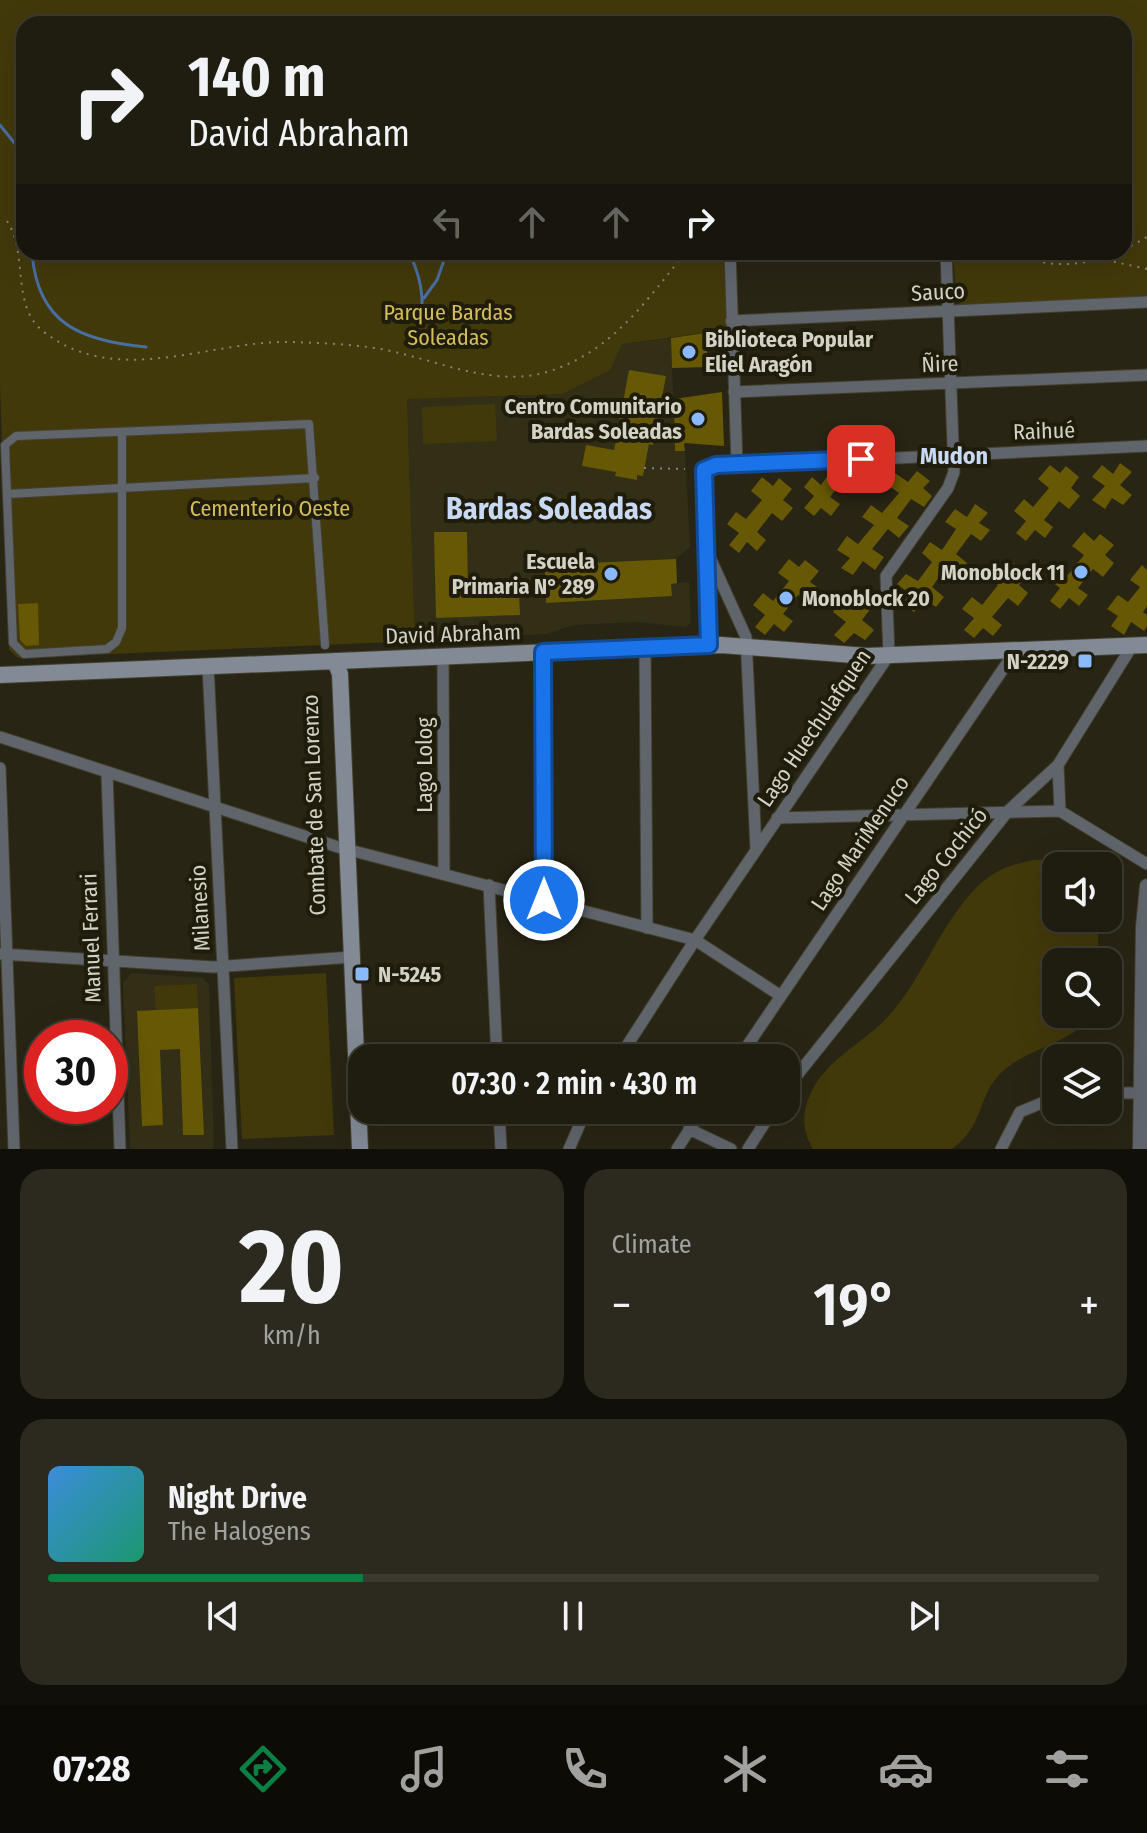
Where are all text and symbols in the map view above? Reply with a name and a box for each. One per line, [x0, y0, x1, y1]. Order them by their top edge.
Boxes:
text: 140 m [188, 44, 325, 111]
icon: right [56, 48, 160, 152]
text: David Abraham [188, 112, 410, 156]
icon: left [426, 200, 470, 244]
icon: ahead [510, 200, 554, 244]
icon: ahead [594, 200, 638, 244]
icon: right [678, 200, 722, 244]
street label: Sauco [910, 277, 966, 307]
park label: Parque Bardas Soleadas [383, 299, 513, 351]
place label: Biblioteca Popular Eliel Aragón [705, 326, 874, 378]
marker: Biblioteca Popular Eliel Aragón [680, 343, 698, 361]
street label: Ñire [921, 350, 959, 378]
place label: Centro Comunitario Bardas Soleadas [505, 393, 682, 445]
marker: Centro Comunitario Bardas Soleadas [689, 410, 707, 428]
street label: Raihué [1013, 416, 1075, 446]
pin [827, 425, 895, 493]
icon: arrive [839, 437, 883, 481]
district label: Mudon [920, 442, 988, 470]
district label: Bardas Soleadas [446, 491, 652, 527]
park label: Cementerio Oeste [190, 495, 350, 522]
place label: Escuela Primaria N° 289 [452, 548, 595, 600]
place label: Monoblock 11 [941, 559, 1065, 586]
marker: Monoblock 11 [1072, 563, 1090, 581]
marker: Escuela Primaria N° 289 [602, 565, 620, 583]
place label: Monoblock 20 [802, 585, 930, 612]
marker: Monoblock 20 [777, 589, 795, 607]
street label: David Abraham [385, 618, 521, 650]
street label: Lago Huechulafquen [751, 644, 877, 812]
place label: N-2229 [1007, 648, 1069, 675]
marker: N-2229 [1076, 652, 1094, 670]
street label: Combate de San Lorenzo [297, 694, 331, 916]
street label: Lago Lolog [411, 717, 438, 813]
street label: Lago MariMenuco [805, 770, 915, 916]
street label: Lago Cochicó [899, 802, 993, 910]
map controls [1042, 852, 1122, 1124]
button: sound [1042, 852, 1122, 932]
position arrow [502, 858, 586, 942]
street label: Milanesio [184, 864, 216, 952]
street label: Manuel Ferrari [75, 873, 107, 1003]
button: search [1042, 948, 1122, 1028]
place label: N-5245 [378, 961, 442, 988]
marker: N-5245 [353, 965, 371, 983]
speed limit sign: 30 [24, 1020, 128, 1124]
button: layers [1042, 1044, 1122, 1124]
text: 07:30 · 2 min · 430 m [451, 1066, 697, 1102]
text: 20 [239, 1205, 344, 1330]
text: Climate [612, 1229, 692, 1260]
text: 19° [813, 1269, 897, 1341]
text: − [612, 1279, 631, 1332]
text: + [1079, 1279, 1099, 1332]
text: km/h [263, 1320, 321, 1351]
text: Night Drive [168, 1480, 307, 1516]
text: The Halogens [168, 1516, 311, 1547]
icon: previous [201, 1594, 245, 1638]
icon: pause [551, 1594, 595, 1638]
icon: next [902, 1594, 946, 1638]
icon: directions [235, 1741, 291, 1797]
icon: music [396, 1741, 452, 1797]
icon: phone [557, 1741, 613, 1797]
icon: climate [717, 1741, 773, 1797]
icon: car [878, 1741, 934, 1797]
icon: filters [1039, 1741, 1095, 1797]
text: 07:28 [52, 1747, 131, 1791]

